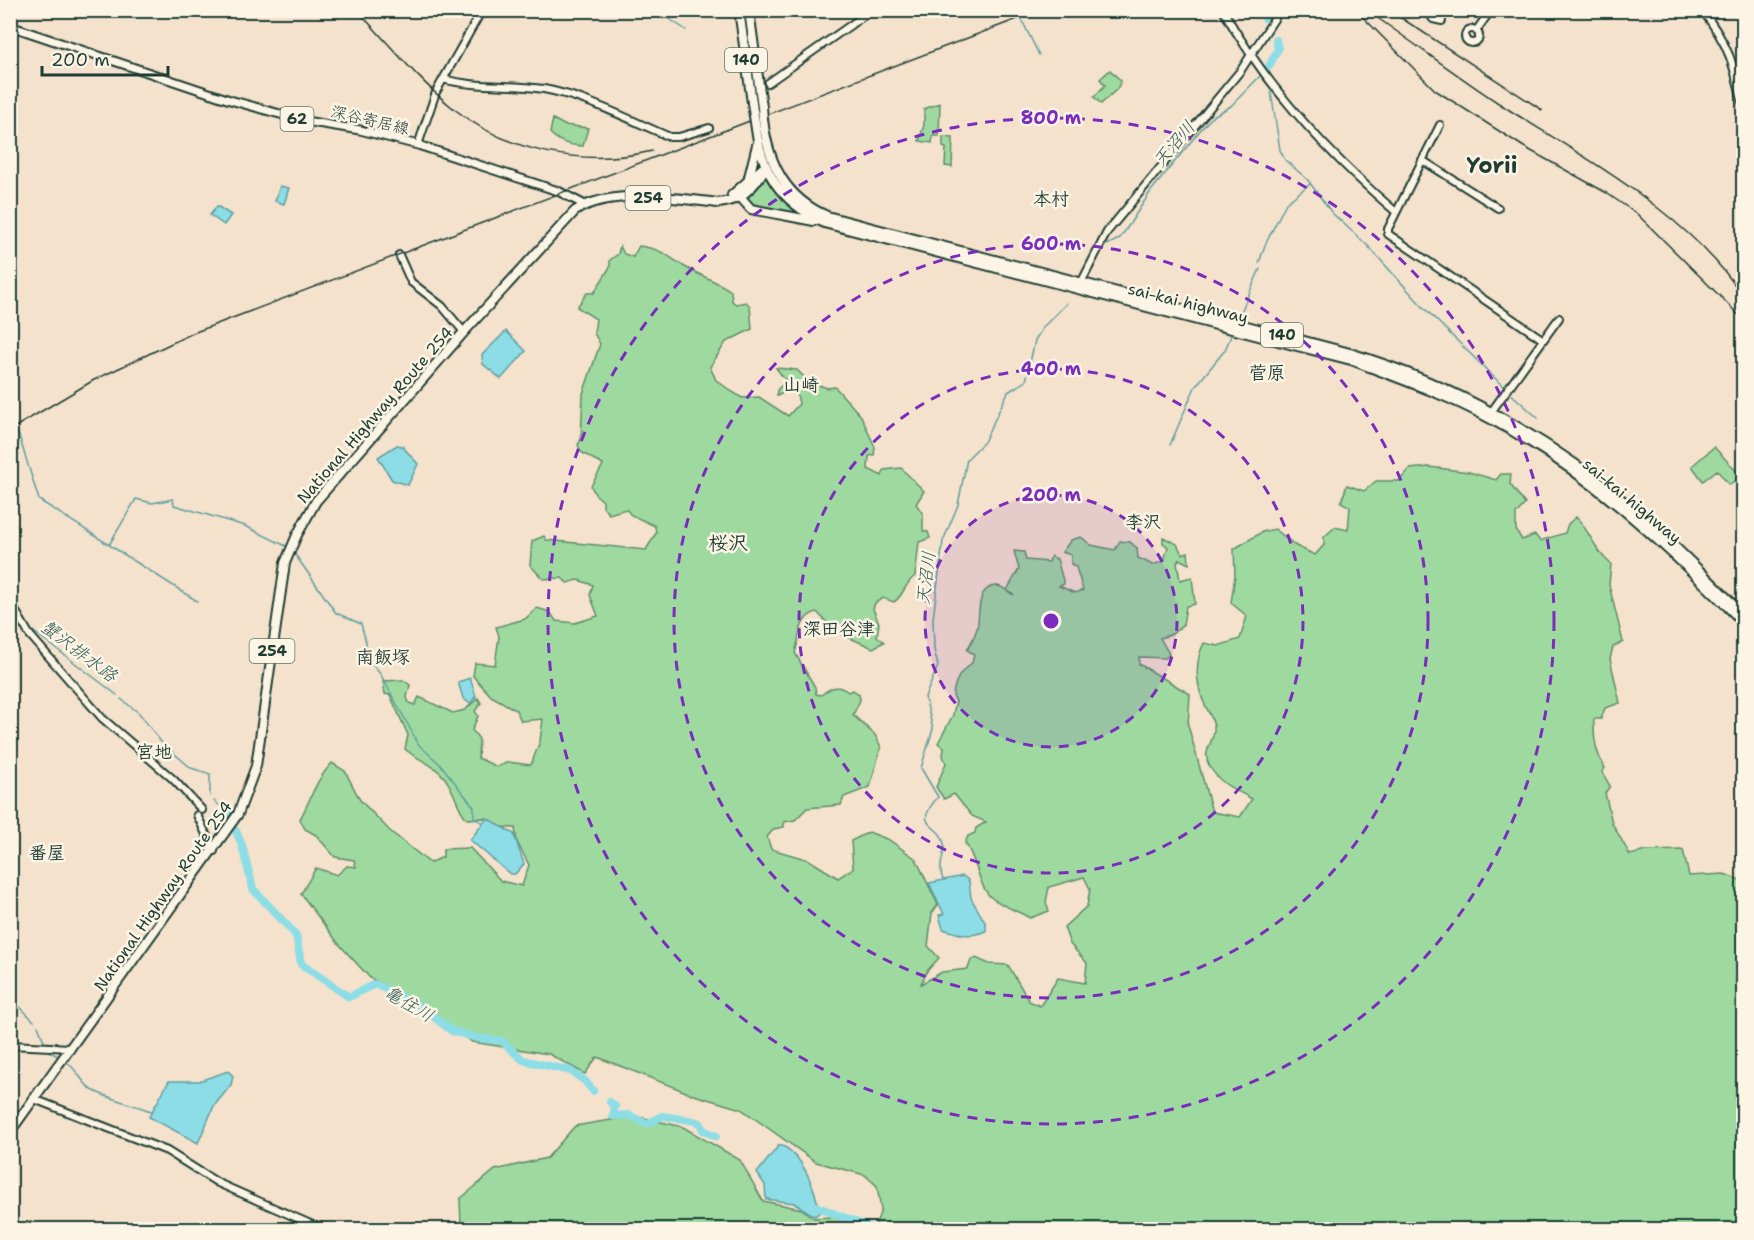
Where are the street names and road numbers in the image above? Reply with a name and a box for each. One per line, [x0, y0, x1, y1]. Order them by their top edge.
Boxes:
road number: 140 [725, 48, 767, 72]
street label: 深谷寄居線 [329, 101, 411, 139]
road number: 62 [280, 107, 314, 131]
road number: 254 [626, 186, 670, 210]
street label: sai-kai highway [1126, 278, 1250, 328]
street label: National Highway Route 254 [292, 322, 458, 508]
road number: 140 [1261, 323, 1303, 347]
street label: sai-kai highway [1578, 453, 1686, 549]
road number: 254 [250, 639, 294, 663]
street label: National Highway Route 254 [89, 797, 237, 995]

